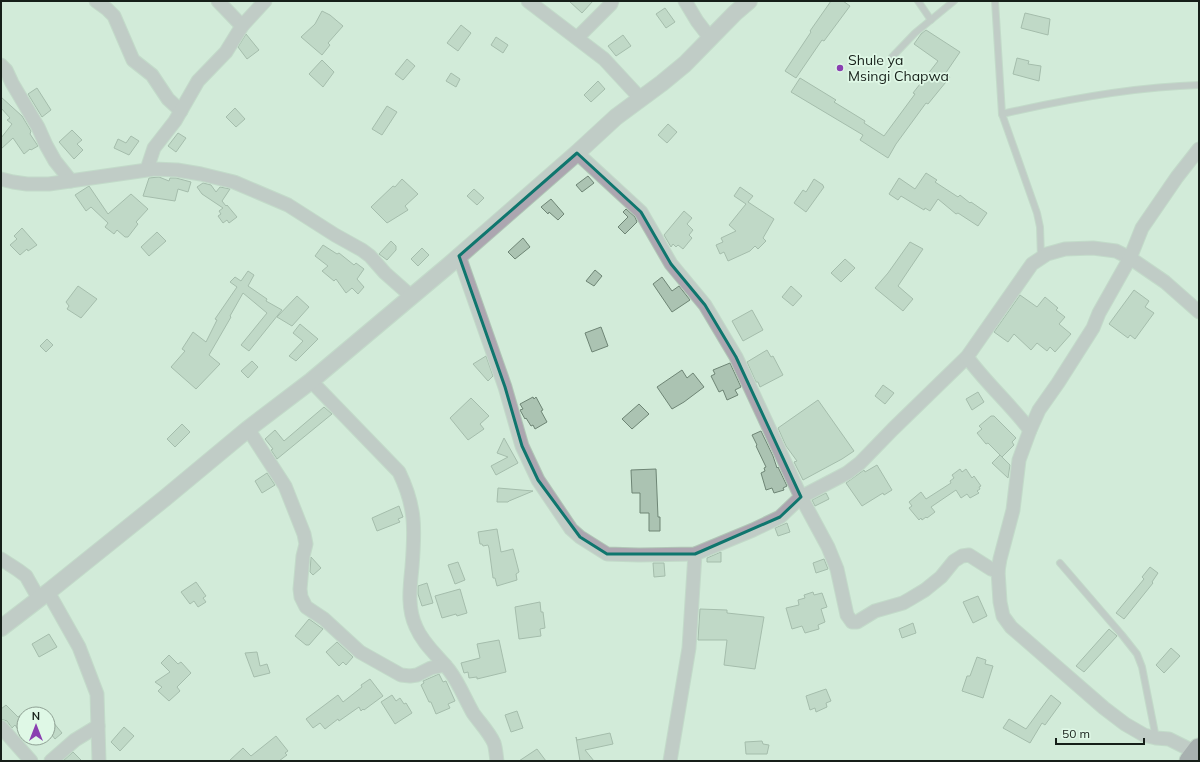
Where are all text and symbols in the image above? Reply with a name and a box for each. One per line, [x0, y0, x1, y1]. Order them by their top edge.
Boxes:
place label: Shule ya Msingi Chapwa [848, 51, 949, 85]
marker: Shule ya Msingi Chapwa [835, 63, 845, 73]
north arrow [16, 706, 56, 746]
text: N [32, 709, 40, 723]
scale bar [1056, 720, 1144, 746]
text: 50 m [1062, 726, 1090, 741]

